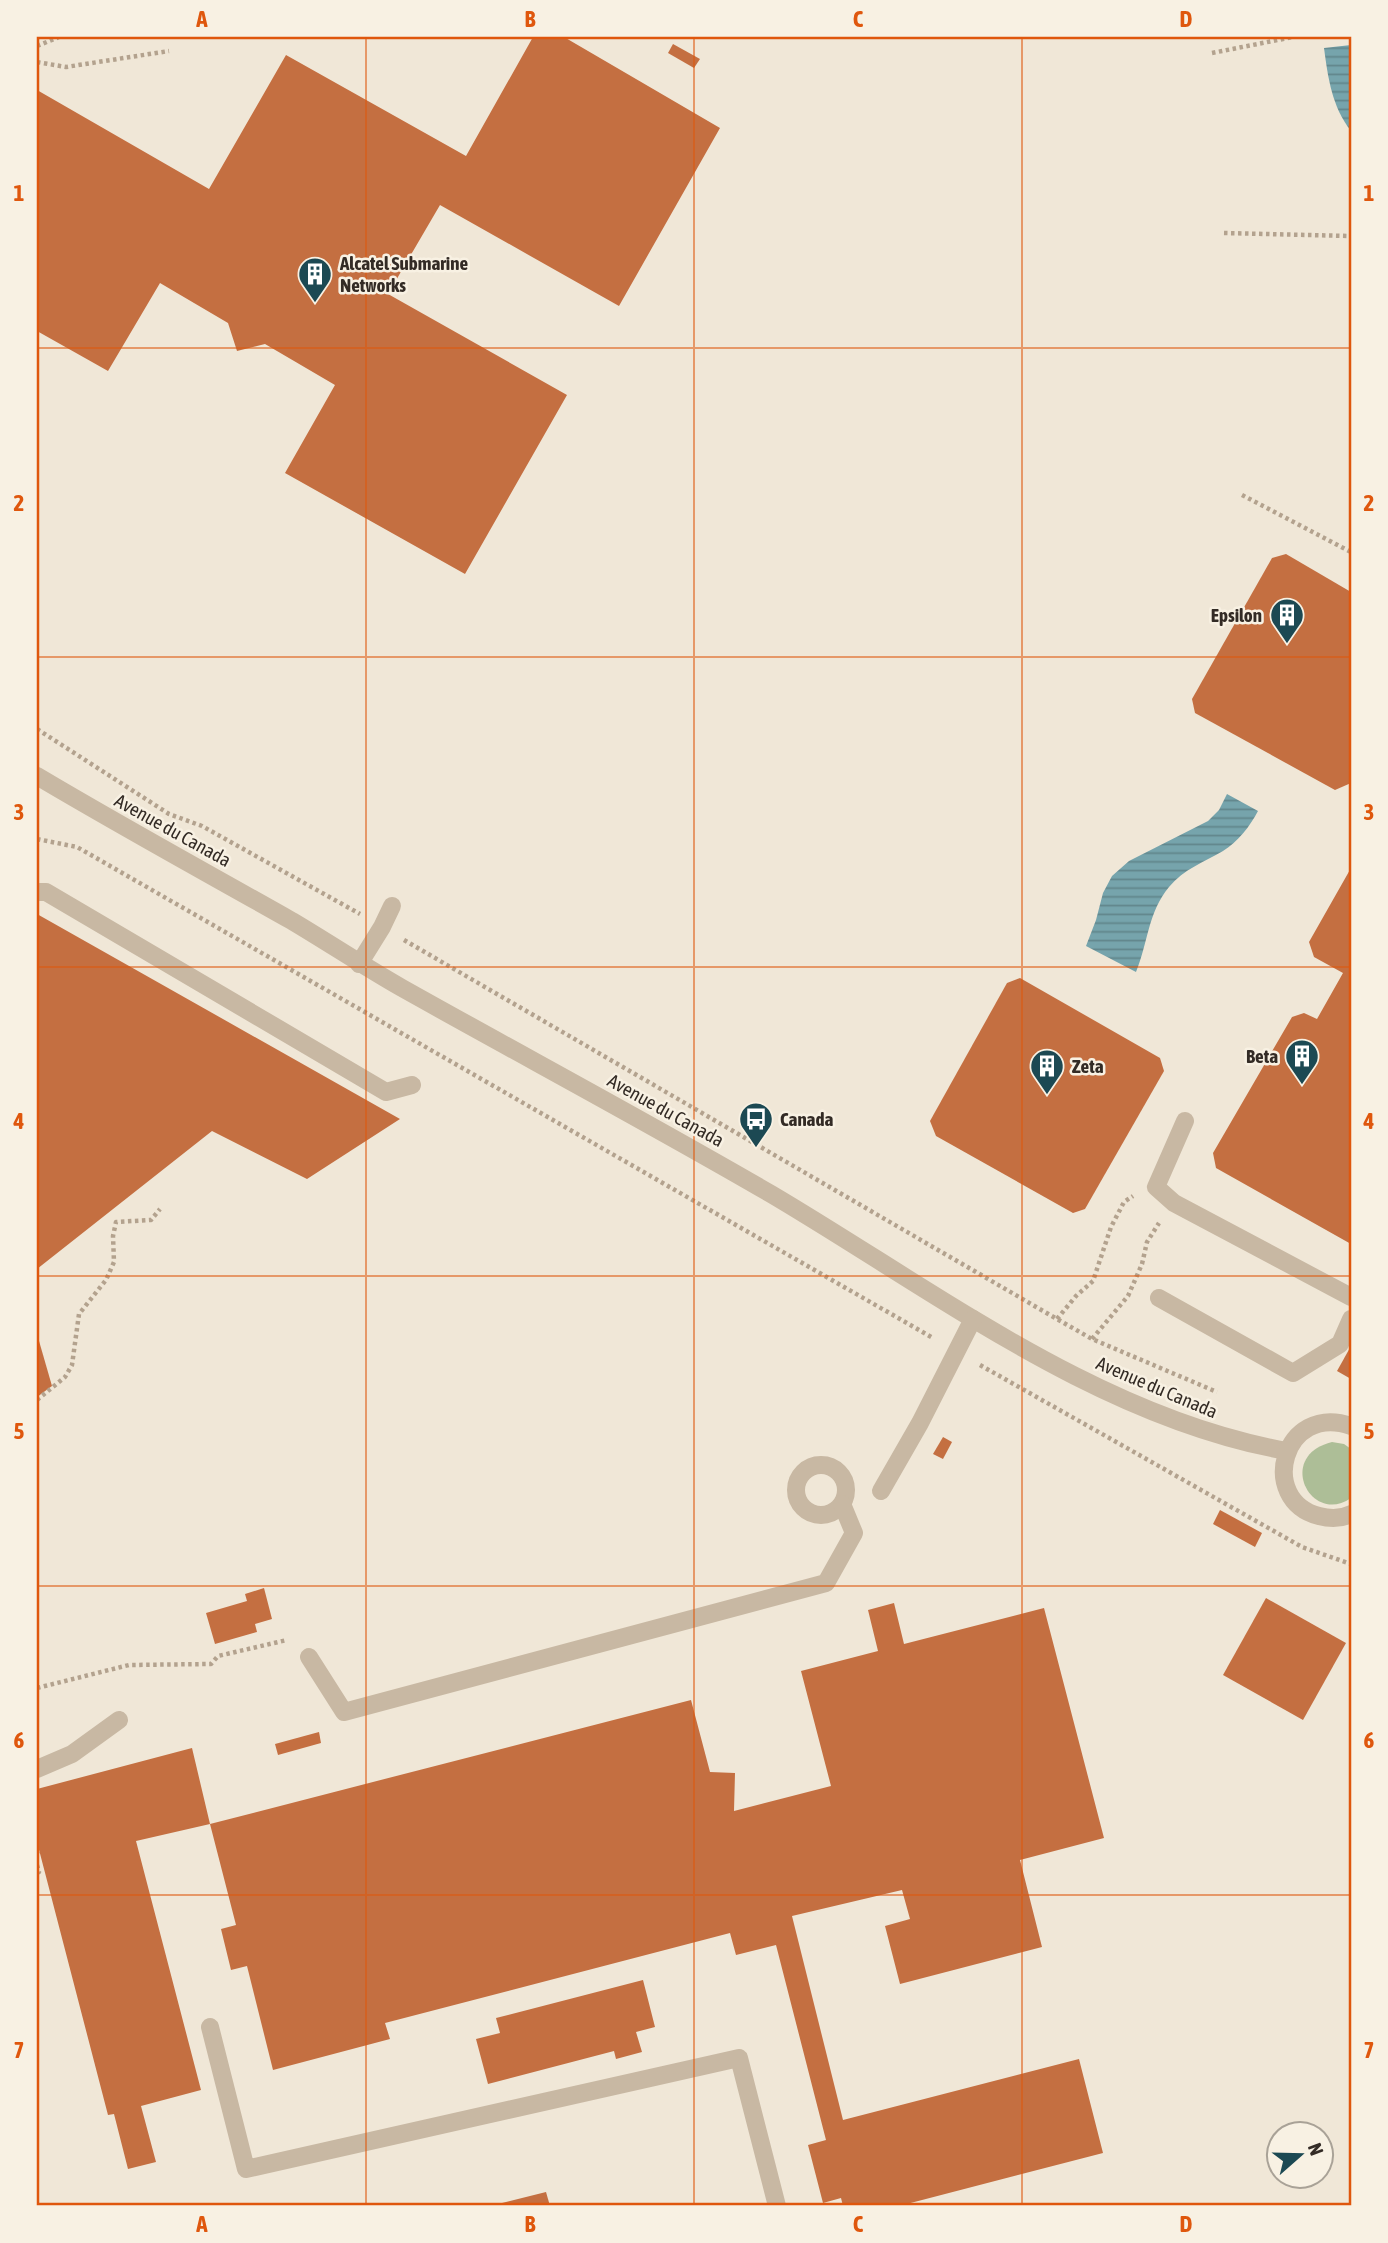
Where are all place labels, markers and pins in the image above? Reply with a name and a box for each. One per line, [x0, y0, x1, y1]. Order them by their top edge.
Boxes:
place label: Alcatel Submarine Networks [339, 252, 468, 296]
building icon: Alcatel Submarine Networks [296, 255, 334, 304]
building icon: Epsilon [1268, 596, 1306, 645]
place label: Epsilon [1211, 604, 1262, 626]
building icon: Beta [1283, 1037, 1321, 1086]
place label: Beta [1246, 1045, 1278, 1067]
building icon: Zeta [1028, 1047, 1066, 1096]
place label: Zeta [1072, 1055, 1104, 1077]
bus stop icon: Canada [737, 1100, 775, 1149]
place label: Canada [780, 1108, 833, 1130]

